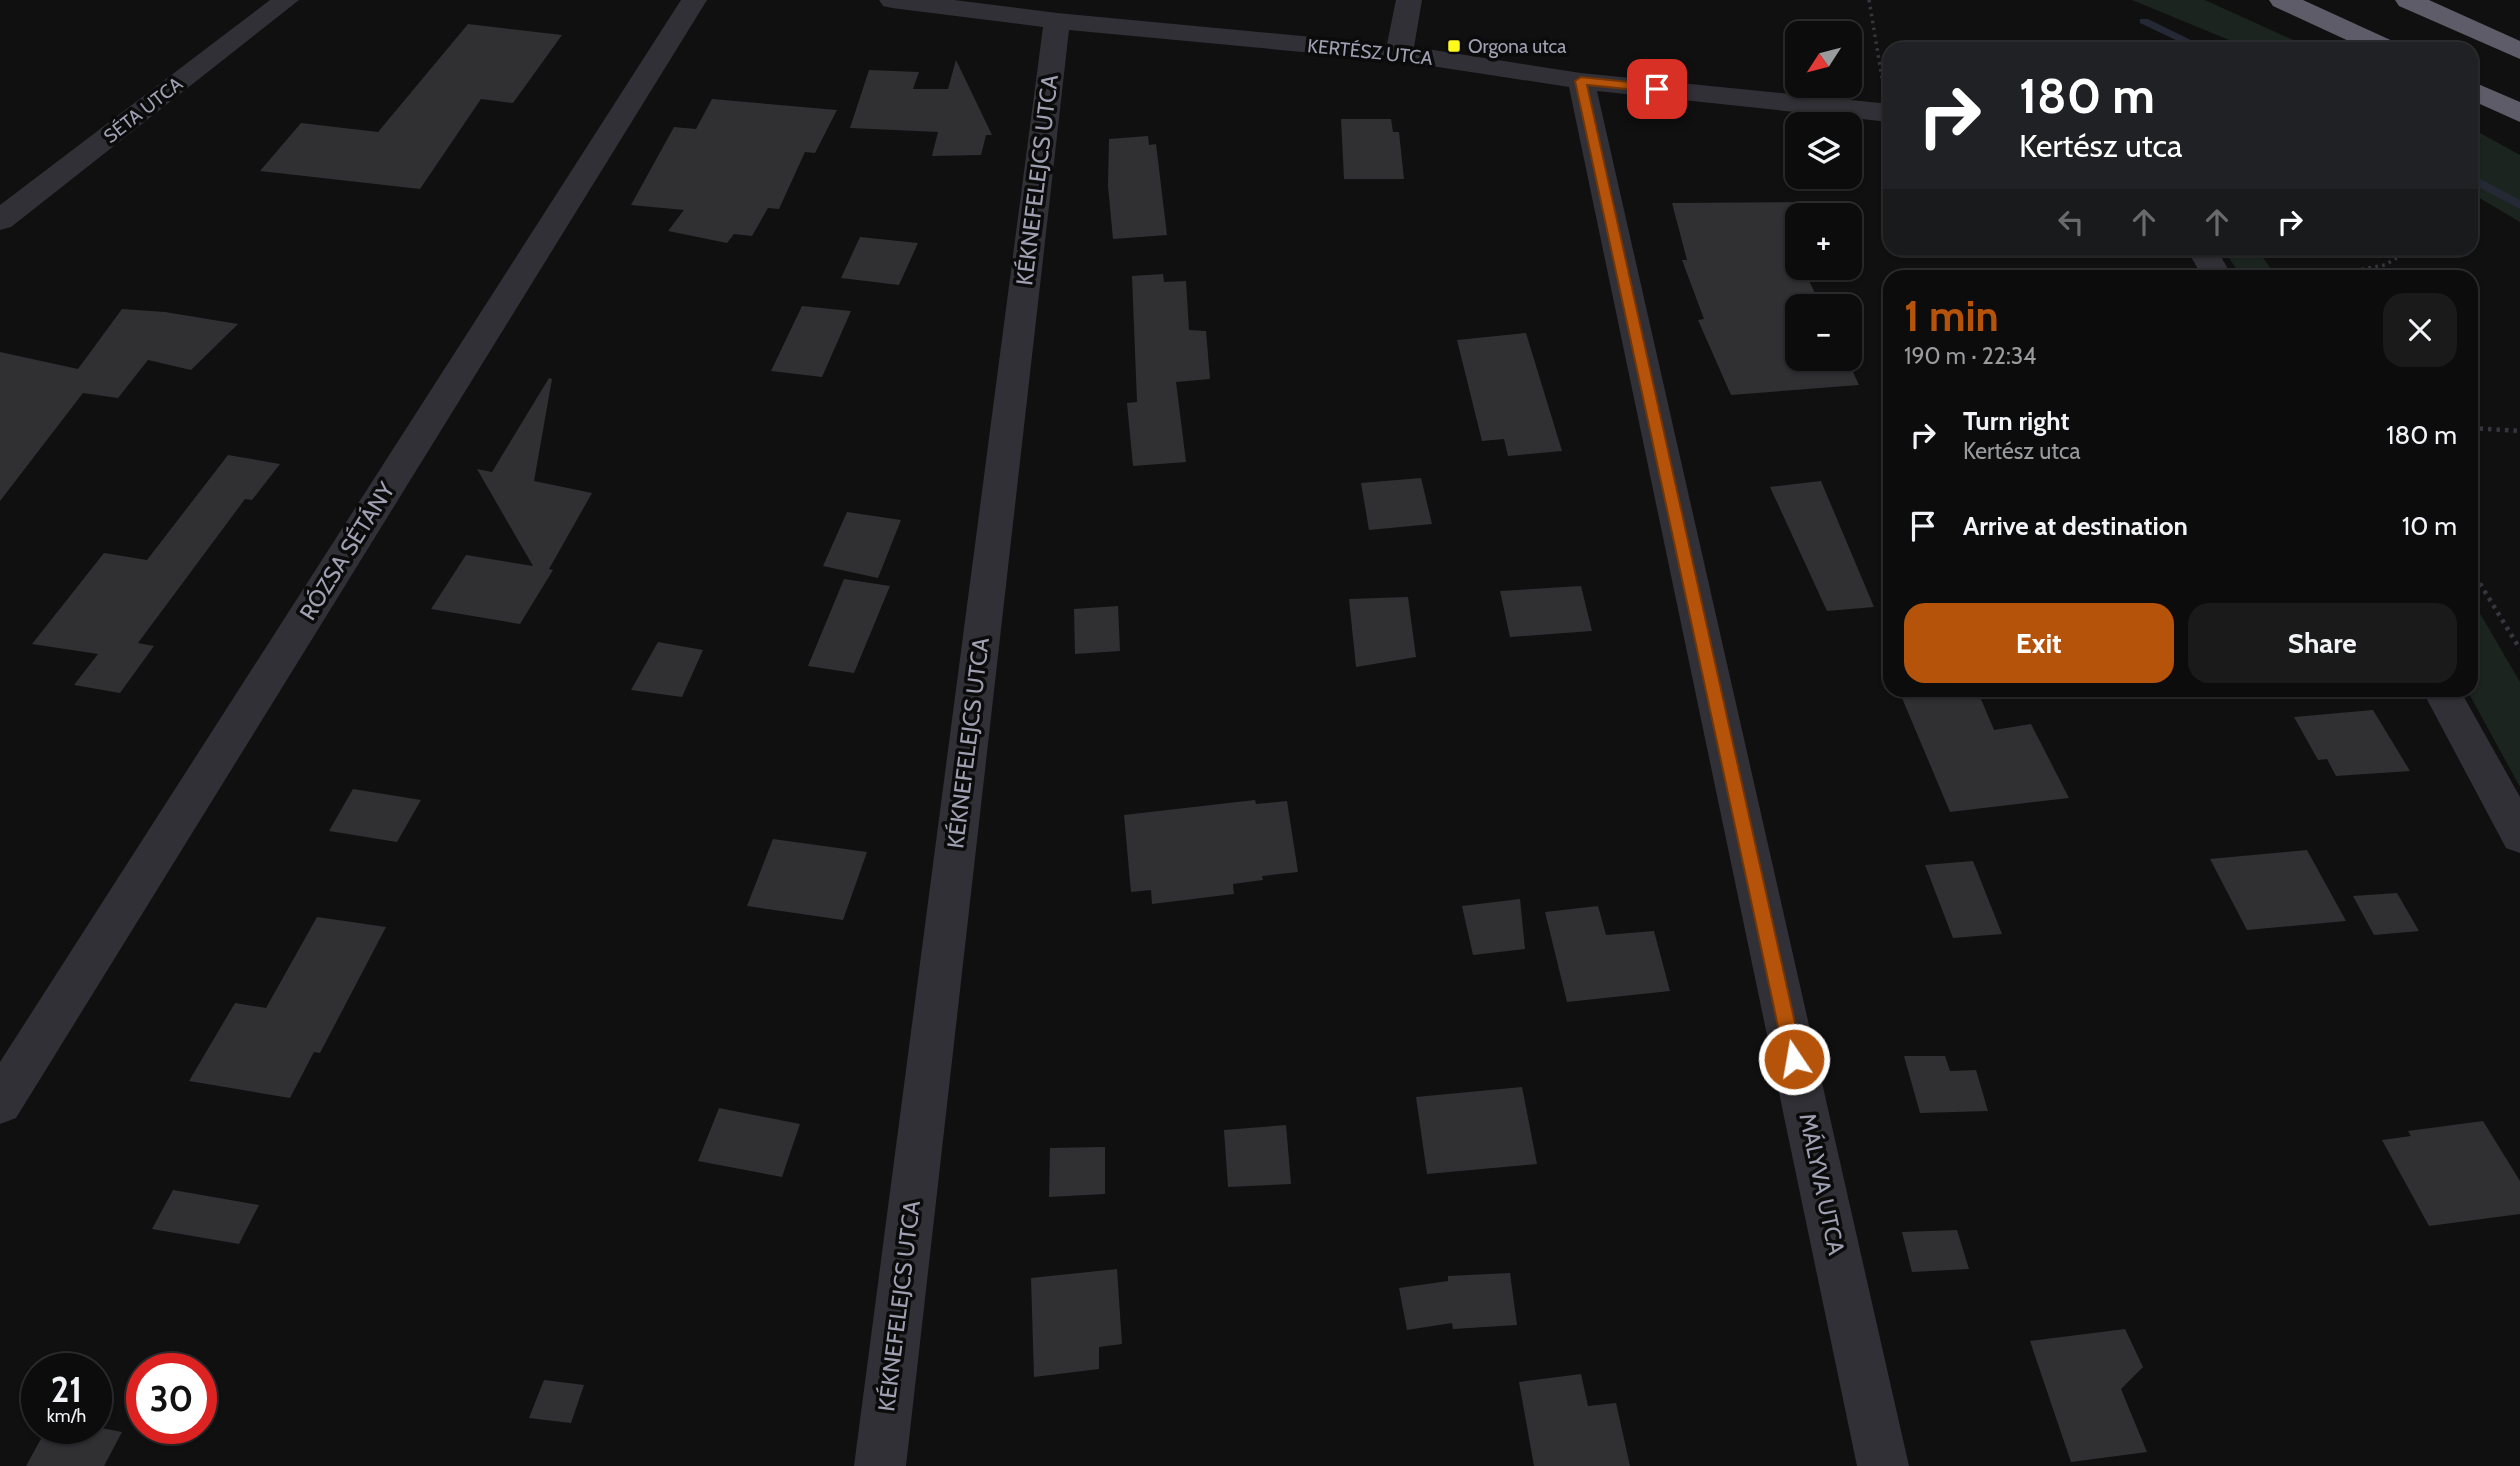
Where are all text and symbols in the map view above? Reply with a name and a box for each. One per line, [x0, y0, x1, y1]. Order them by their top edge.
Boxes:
north arrow [1785, 21, 1862, 98]
map controls [1785, 21, 1862, 371]
street label: KERTÉSZ UTCA [1306, 33, 1434, 70]
place label: Orgona utca [1468, 35, 1566, 58]
marker: Orgona utca [1446, 38, 1462, 54]
pin [1627, 59, 1687, 119]
text: 180 m [2019, 66, 2155, 125]
icon: arrive [1638, 70, 1676, 108]
icon: right [1904, 70, 1995, 161]
street label: SÉTA UTCA [98, 71, 187, 148]
street label: KÉKNEFELEJCS UTCA [1009, 73, 1064, 287]
button: layers [1785, 112, 1862, 189]
text: Kertész utca [2019, 126, 2182, 165]
button: + [1785, 203, 1862, 280]
icon: left [2052, 203, 2090, 241]
icon: ahead [2125, 203, 2163, 241]
icon: ahead [2198, 203, 2236, 241]
icon: right [2271, 203, 2309, 241]
text: 1 min [1904, 290, 1999, 342]
button: close [2383, 293, 2457, 367]
button: − [1785, 294, 1862, 371]
text: 190 m · 22:34 [1904, 342, 2036, 370]
text: Turn right [1963, 405, 2069, 437]
icon: right [1904, 416, 1942, 454]
text: 180 m [2386, 419, 2457, 451]
text: Kertész utca [1963, 437, 2080, 465]
street label: RÓZSA SÉTÁNY [293, 476, 401, 625]
icon: arrive [1904, 507, 1942, 545]
text: Arrive at destination [1963, 510, 2188, 542]
text: 10 m [2402, 510, 2457, 542]
button: Exit [1904, 603, 2174, 683]
button: Share [2188, 603, 2457, 683]
street label: KÉKNEFELEJCS UTCA [940, 636, 995, 850]
position arrow [1757, 1022, 1831, 1096]
street label: MÁLYVA UTCA [1793, 1110, 1852, 1257]
street label: KÉKNEFELEJCS UTCA [871, 1199, 926, 1413]
speed limit sign: 30 [126, 1353, 217, 1444]
text: 21 [51, 1368, 82, 1411]
text: km/h [47, 1405, 86, 1427]

